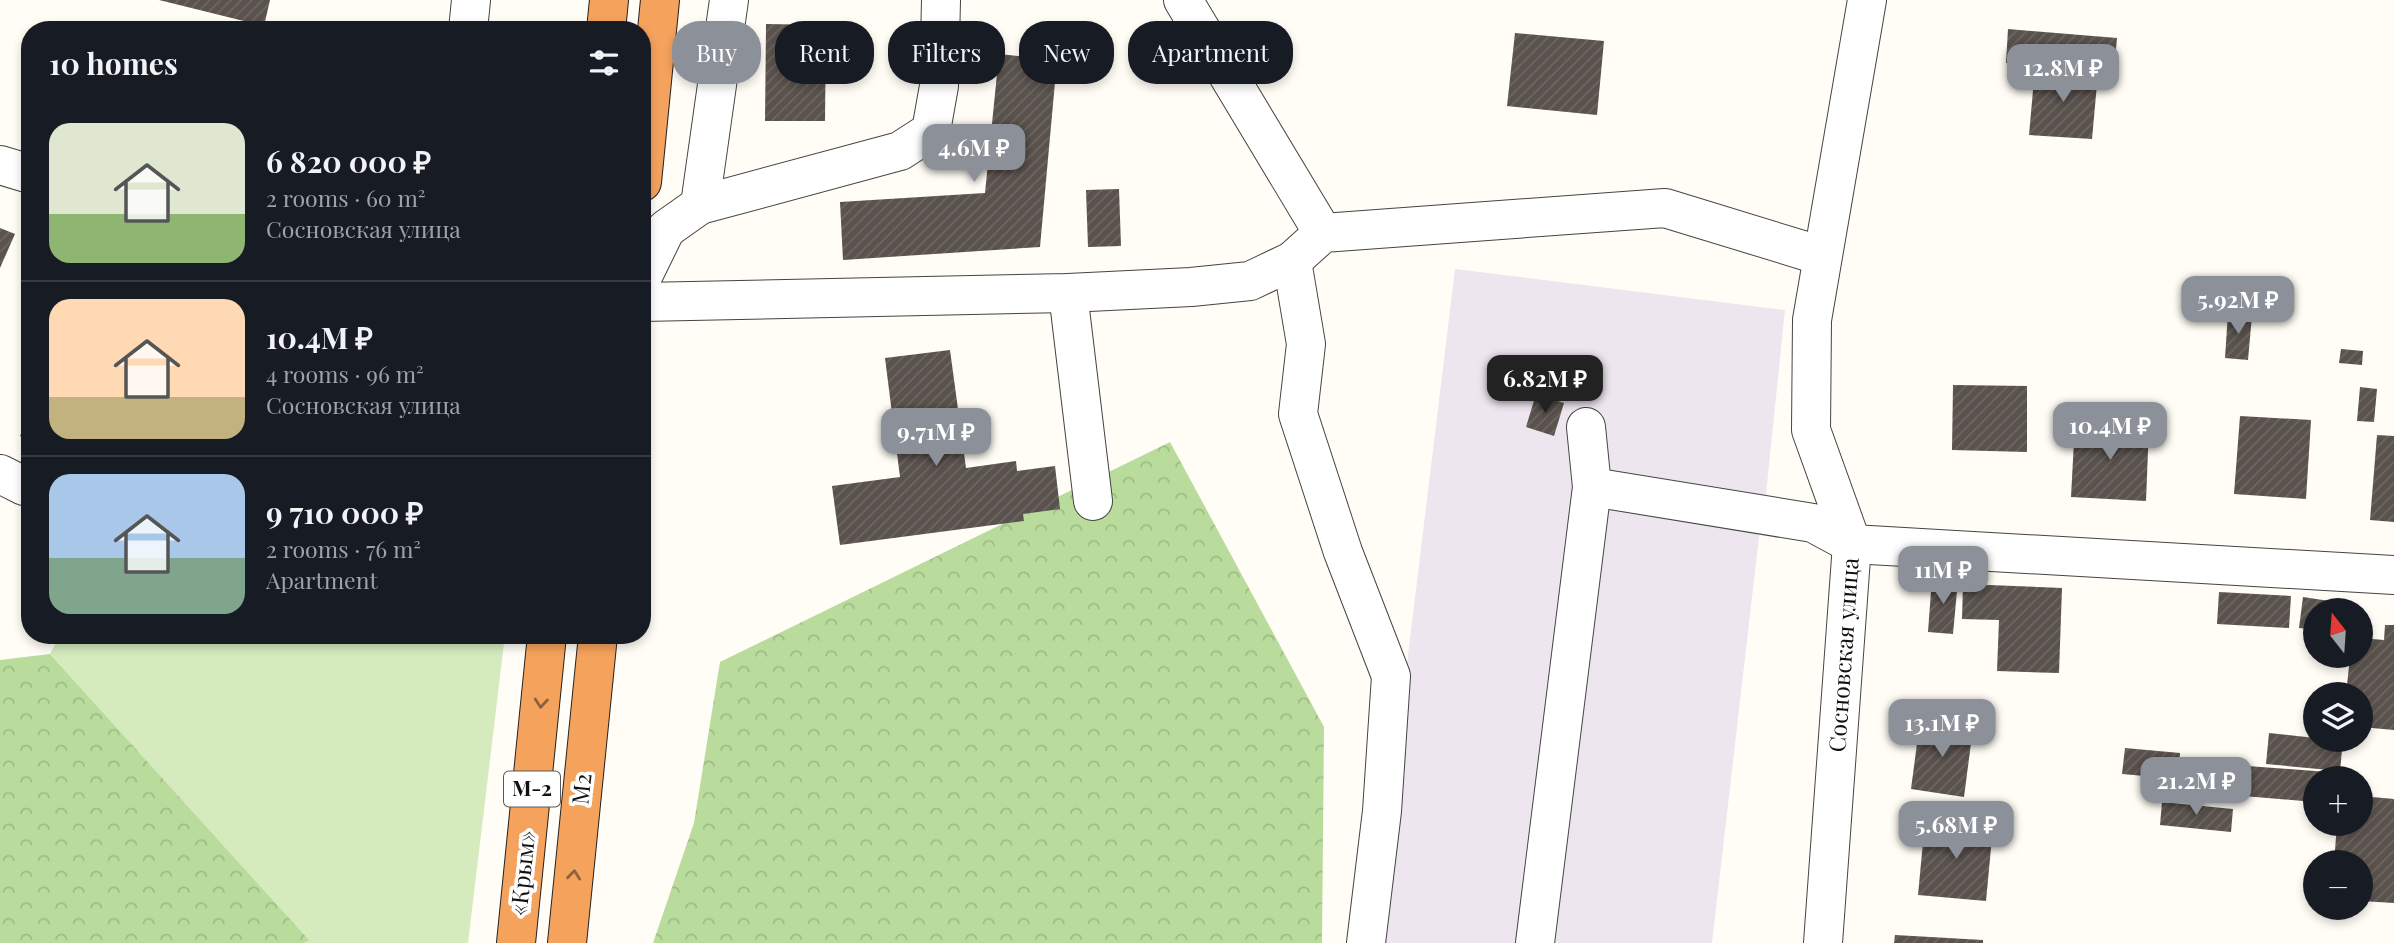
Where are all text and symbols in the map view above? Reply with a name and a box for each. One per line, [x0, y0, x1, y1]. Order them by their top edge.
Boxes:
chip: Buy [672, 21, 761, 84]
chip: Rent [775, 21, 874, 84]
chip: Filters [888, 21, 1005, 84]
chip: New [1019, 21, 1114, 84]
chip: Apartment [1128, 21, 1293, 84]
text: 10 homes [49, 43, 178, 83]
icon: filters [585, 44, 623, 82]
pin: 12.8M ₽ [1998, 44, 2128, 104]
text: 12.8M ₽ [2023, 51, 2103, 82]
pin: 4.6M ₽ [917, 124, 1031, 184]
text: 4.6M ₽ [938, 131, 1010, 162]
text: 6 820 000 ₽ [266, 141, 431, 181]
icon: home [105, 151, 189, 235]
text: 2 rooms · 60 m² [266, 182, 426, 213]
text: Сосновская улица [266, 213, 461, 244]
pin: 5.92M ₽ [2173, 276, 2303, 336]
text: 5.92M ₽ [2197, 283, 2279, 314]
text: 10.4M ₽ [266, 317, 373, 357]
icon: home [105, 327, 189, 411]
pin: 6.82M ₽ [1480, 356, 1610, 415]
text: 4 rooms · 96 m² [266, 358, 424, 389]
text: 6.82M ₽ [1503, 362, 1587, 393]
text: Сосновская улица [266, 389, 461, 420]
pin: 10.4M ₽ [2045, 402, 2175, 462]
pin: 9.71M ₽ [871, 408, 1001, 468]
text: 10.4M ₽ [2069, 409, 2151, 440]
text: 9.71M ₽ [897, 415, 975, 446]
text: 9 710 000 ₽ [266, 492, 424, 532]
icon: home [105, 502, 189, 586]
text: 2 rooms · 76 m² [266, 533, 421, 564]
pin: 11M ₽ [1894, 546, 1992, 606]
text: 11M ₽ [1914, 553, 1972, 584]
street label: Сосновская улица [1820, 556, 1865, 753]
text: Apartment [266, 564, 378, 595]
north arrow [2303, 598, 2373, 668]
map controls [2303, 598, 2373, 920]
button: layers [2303, 682, 2373, 752]
one-way arrow [534, 698, 549, 709]
pin: 13.1M ₽ [1877, 700, 2007, 759]
text: 13.1M ₽ [1905, 706, 1979, 737]
pin: 21.2M ₽ [2131, 758, 2261, 817]
text: 21.2M ₽ [2156, 764, 2236, 795]
button: + [2303, 766, 2373, 836]
road number: М-2 [504, 772, 560, 806]
street label: М2 [563, 772, 598, 806]
pin: 5.68M ₽ [1891, 802, 2021, 861]
text: 5.68M ₽ [1915, 808, 1997, 839]
street label: «Крым» [502, 829, 541, 917]
button: − [2303, 850, 2373, 920]
one-way arrow [566, 869, 581, 880]

